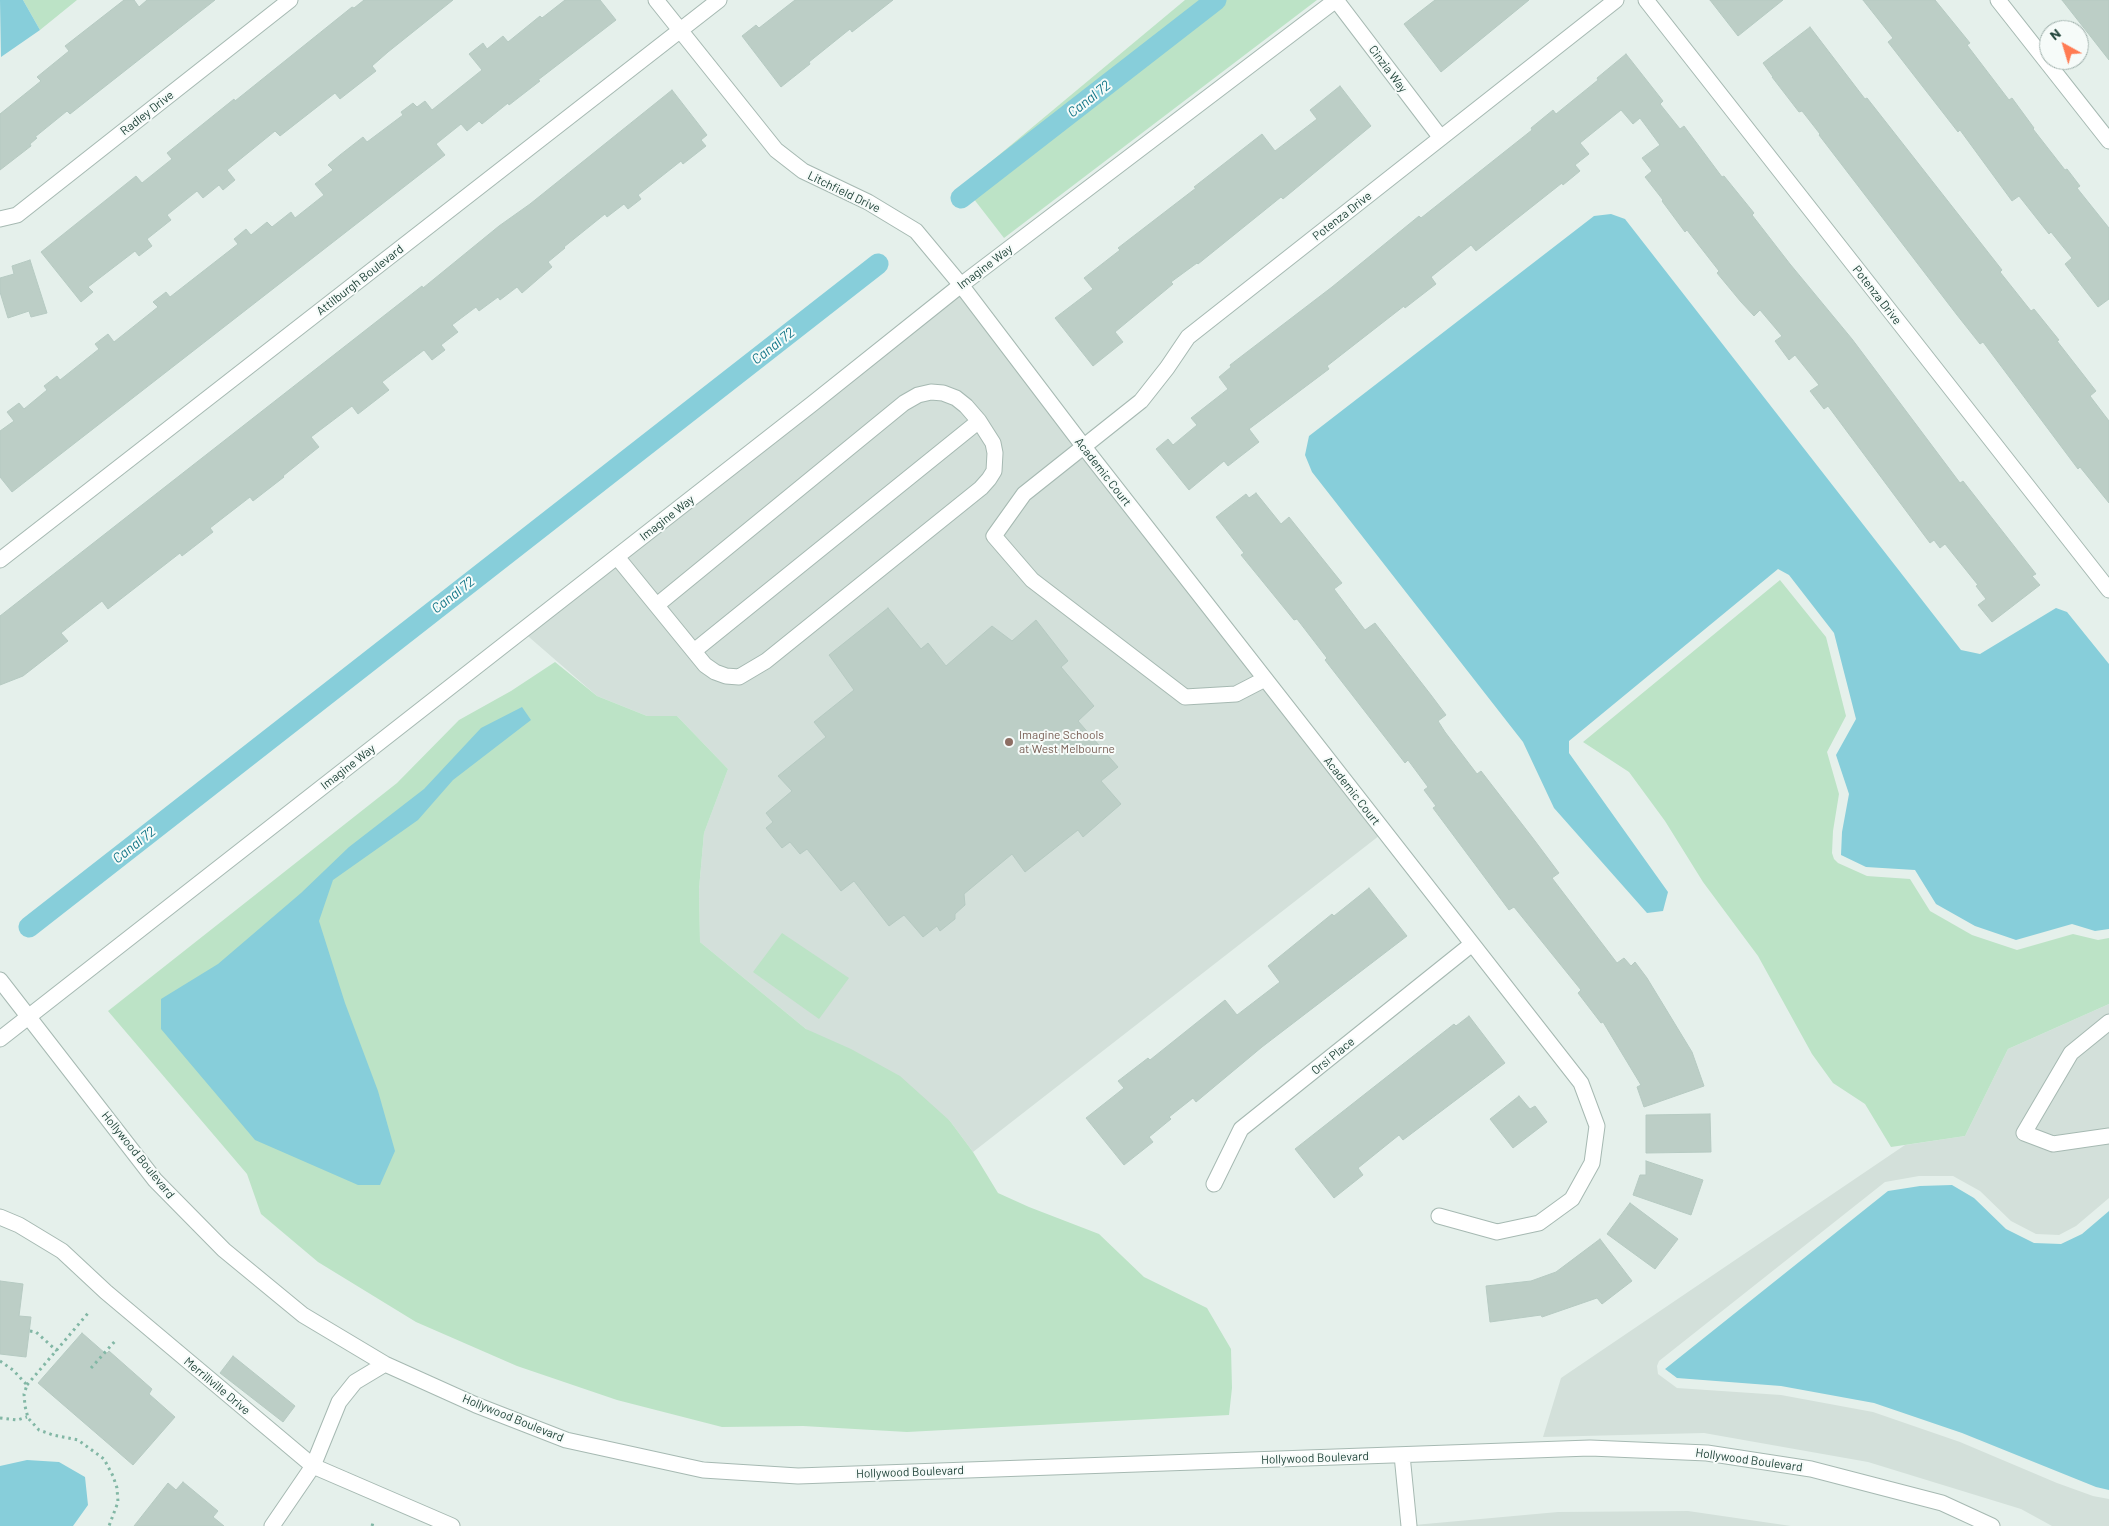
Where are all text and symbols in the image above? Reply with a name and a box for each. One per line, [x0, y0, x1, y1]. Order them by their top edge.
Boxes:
north arrow [2039, 20, 2089, 70]
text: N [2046, 24, 2064, 43]
street label: Cinzia Way [1366, 43, 1410, 95]
water label: Canal 72 [1064, 77, 1114, 121]
street label: Radley Drive [117, 88, 177, 138]
street label: Litchfield Drive [805, 168, 883, 216]
street label: Potenza Drive [1310, 188, 1374, 244]
street label: Attilburgh Boulevard [314, 242, 406, 318]
street label: Imagine Way [955, 242, 1015, 292]
street label: Potenza Drive [1849, 263, 1905, 327]
water label: Canal 72 [748, 324, 798, 368]
street label: Academic Court [1072, 435, 1134, 509]
street label: Imagine Way [637, 492, 697, 544]
water label: Canal 72 [428, 573, 478, 617]
place label: Imagine Schools at West Melbourne [1019, 728, 1115, 756]
marker: Imagine Schools at West Melbourne [1003, 736, 1015, 748]
street label: Imagine Way [318, 741, 378, 793]
street label: Academic Court [1321, 754, 1383, 828]
water label: Canal 72 [109, 823, 159, 867]
street label: Orsi Place [1308, 1034, 1358, 1078]
street label: Hollywood Boulevard [98, 1109, 178, 1201]
street label: Merrillville Drive [181, 1354, 253, 1418]
street label: Hollywood Boulevard [460, 1391, 566, 1445]
street label: Hollywood Boulevard [1695, 1445, 1803, 1475]
street label: Hollywood Boulevard [1261, 1449, 1369, 1467]
street label: Hollywood Boulevard [856, 1463, 964, 1481]

